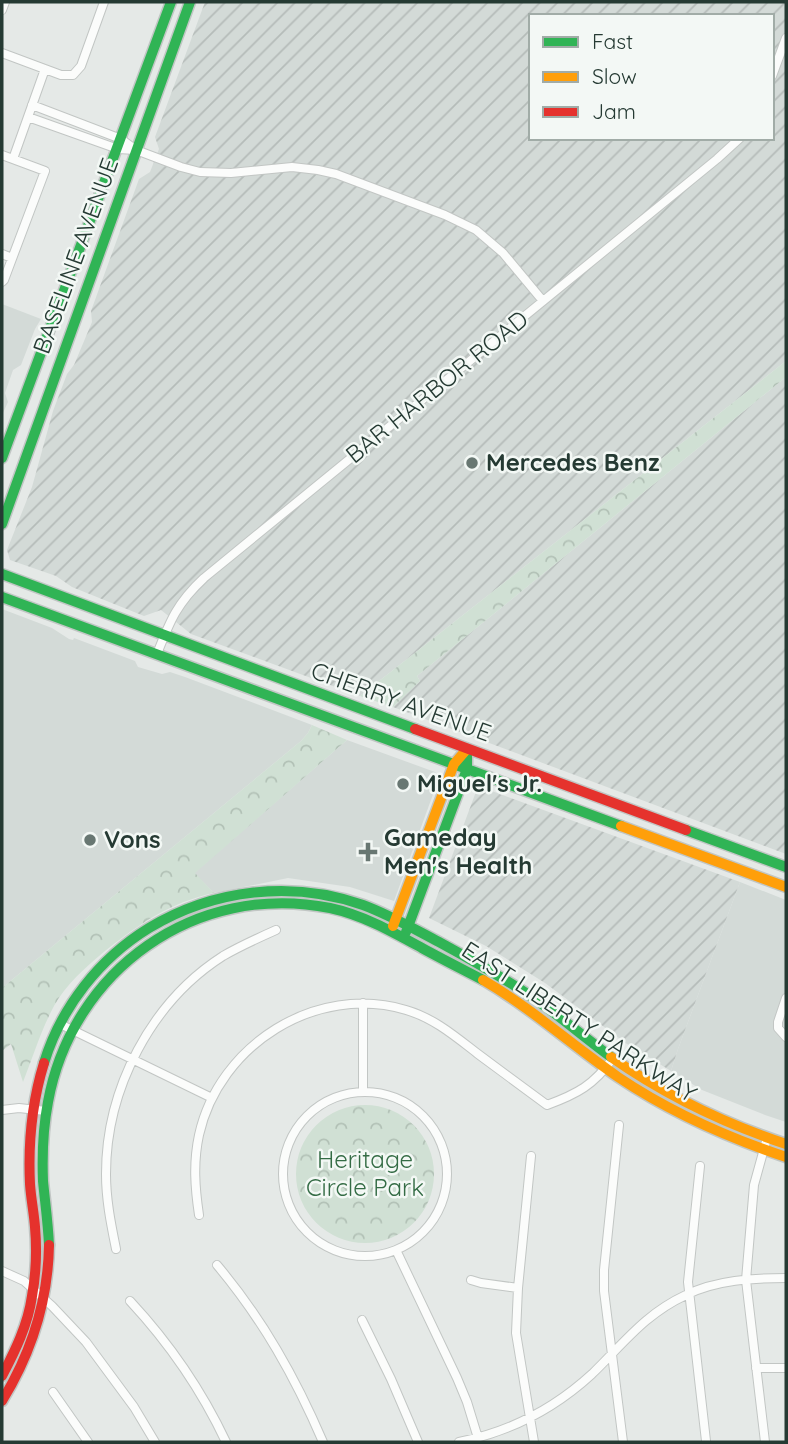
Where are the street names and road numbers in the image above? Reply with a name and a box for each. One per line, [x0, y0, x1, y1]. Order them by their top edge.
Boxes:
street label: BASELINE AVENUE [26, 154, 124, 357]
street label: BAR HARBOR ROAD [339, 303, 534, 469]
street label: CHERRY AVENUE [307, 655, 495, 748]
street label: EAST LIBERTY PARKWAY [457, 934, 703, 1108]

